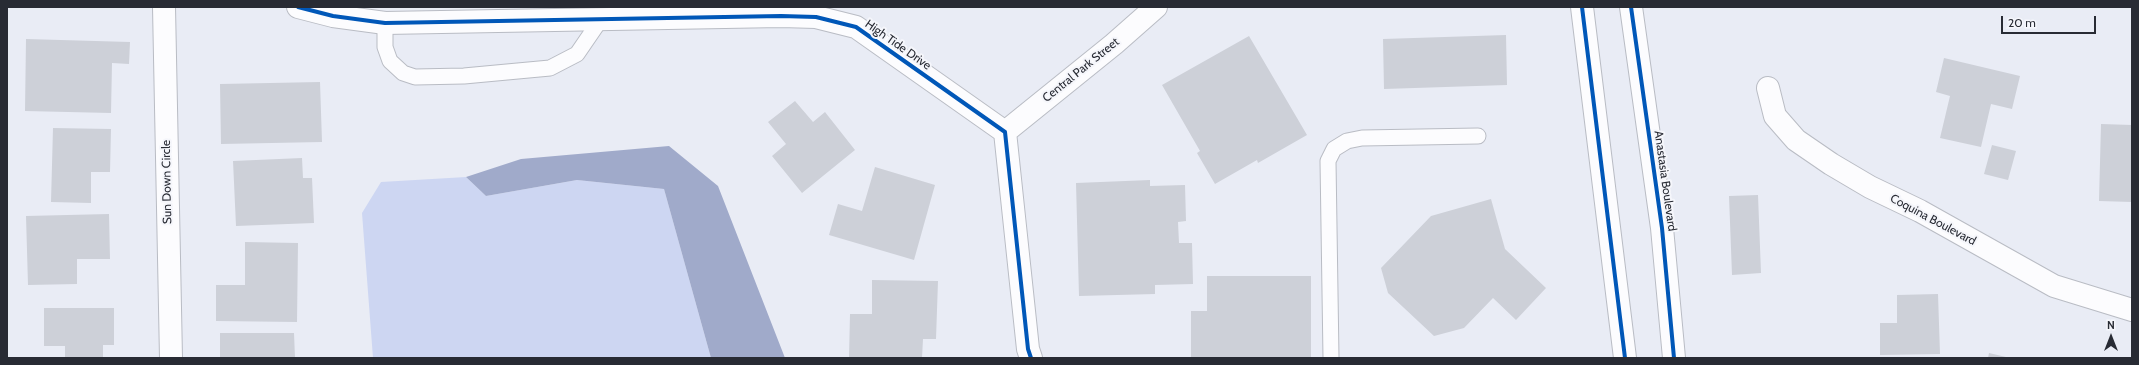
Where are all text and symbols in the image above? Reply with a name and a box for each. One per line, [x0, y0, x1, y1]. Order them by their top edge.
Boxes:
scale bar [2003, 8, 2098, 34]
text: 20 m [2008, 15, 2036, 30]
street label: High Tide Drive [862, 17, 934, 73]
street label: Central Park Street [1040, 35, 1122, 105]
street label: Anastasia Boulevard [1651, 130, 1679, 232]
street label: Sun Down Circle [159, 140, 175, 224]
street label: Coquina Boulevard [1888, 191, 1978, 249]
north arrow [2091, 317, 2131, 357]
text: N [2107, 318, 2115, 332]

